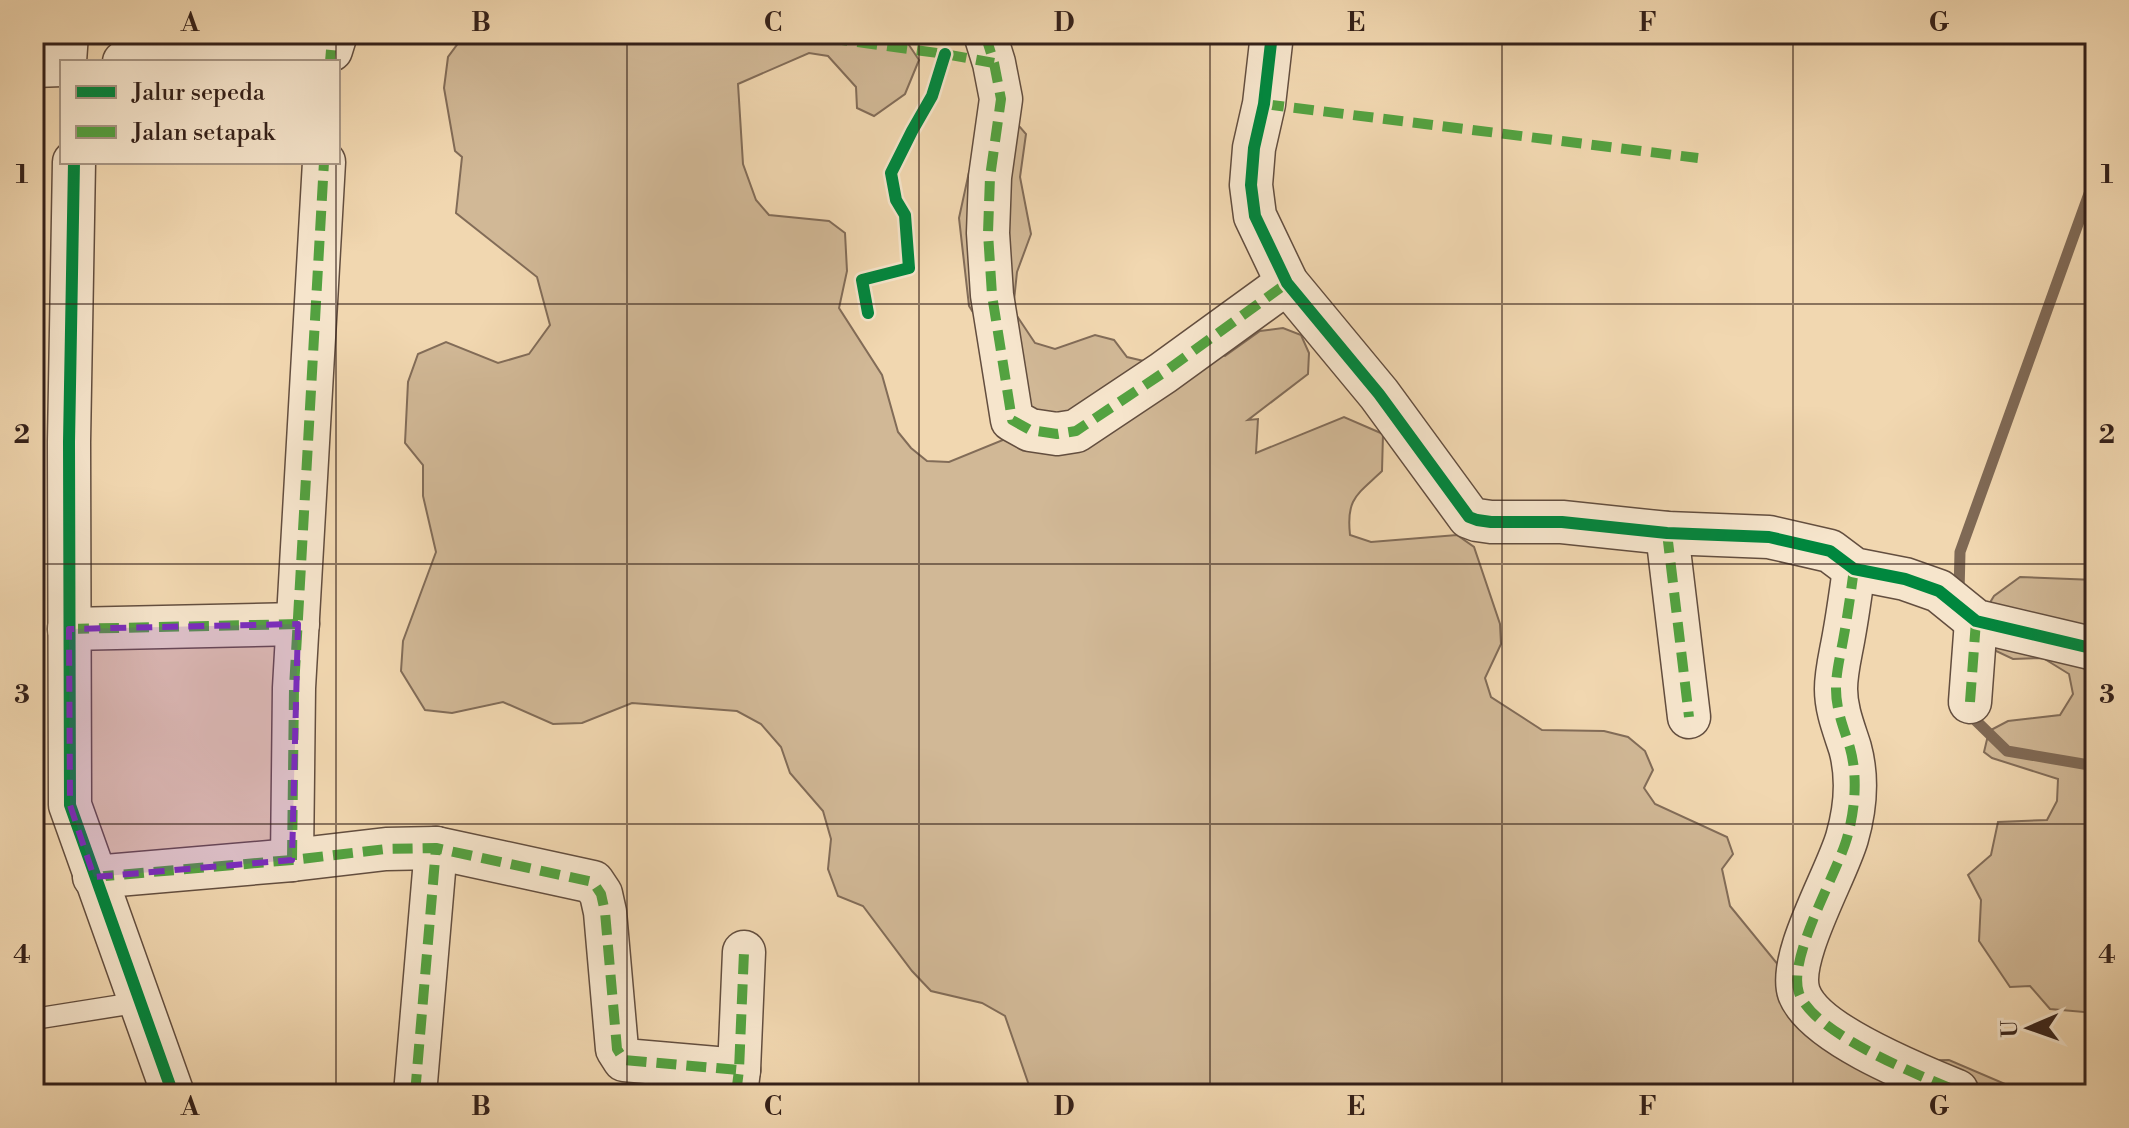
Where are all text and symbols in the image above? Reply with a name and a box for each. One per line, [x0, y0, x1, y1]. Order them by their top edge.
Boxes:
text: A [180, 7, 200, 39]
text: B [471, 7, 491, 39]
text: C [764, 7, 782, 39]
text: D [1054, 7, 1074, 39]
text: E [1347, 7, 1365, 39]
text: F [1639, 7, 1657, 39]
text: G [1929, 7, 1950, 39]
legend [60, 60, 340, 164]
text: Jalur sepeda [131, 78, 266, 108]
text: Jalan setapak [131, 118, 276, 148]
text: 1 [16, 159, 29, 191]
text: 1 [2101, 159, 2114, 191]
text: 2 [14, 419, 30, 451]
text: 2 [2099, 419, 2115, 451]
text: 3 [14, 679, 30, 711]
text: 3 [2099, 679, 2115, 711]
text: 4 [13, 939, 31, 971]
text: 4 [2098, 939, 2116, 971]
north arrow [1989, 988, 2069, 1068]
text: U [1997, 1020, 2024, 1038]
text: A [180, 1091, 200, 1123]
text: B [471, 1091, 491, 1123]
text: C [764, 1091, 782, 1123]
text: D [1054, 1091, 1074, 1123]
text: E [1347, 1091, 1365, 1123]
text: F [1639, 1091, 1657, 1123]
text: G [1929, 1091, 1950, 1123]

